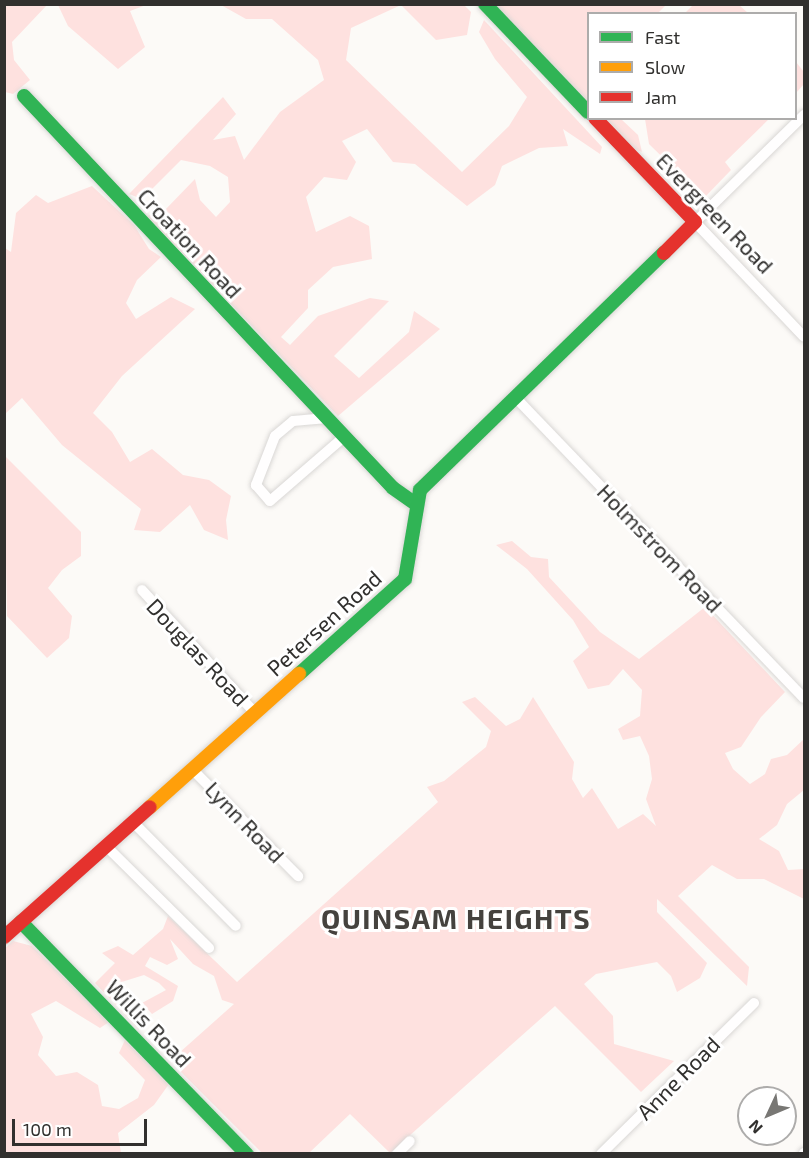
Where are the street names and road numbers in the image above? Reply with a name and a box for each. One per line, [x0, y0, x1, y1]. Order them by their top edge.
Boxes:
street label: Evergreen Road [651, 147, 779, 279]
street label: Croation Road [132, 183, 248, 303]
street label: Holmstrom Road [592, 478, 728, 618]
street label: Petersen Road [261, 565, 387, 681]
street label: Douglas Road [142, 593, 254, 711]
street label: Lynn Road [200, 776, 290, 868]
street label: Willis Road [101, 974, 197, 1072]
street label: Anne Road [631, 1031, 725, 1125]

